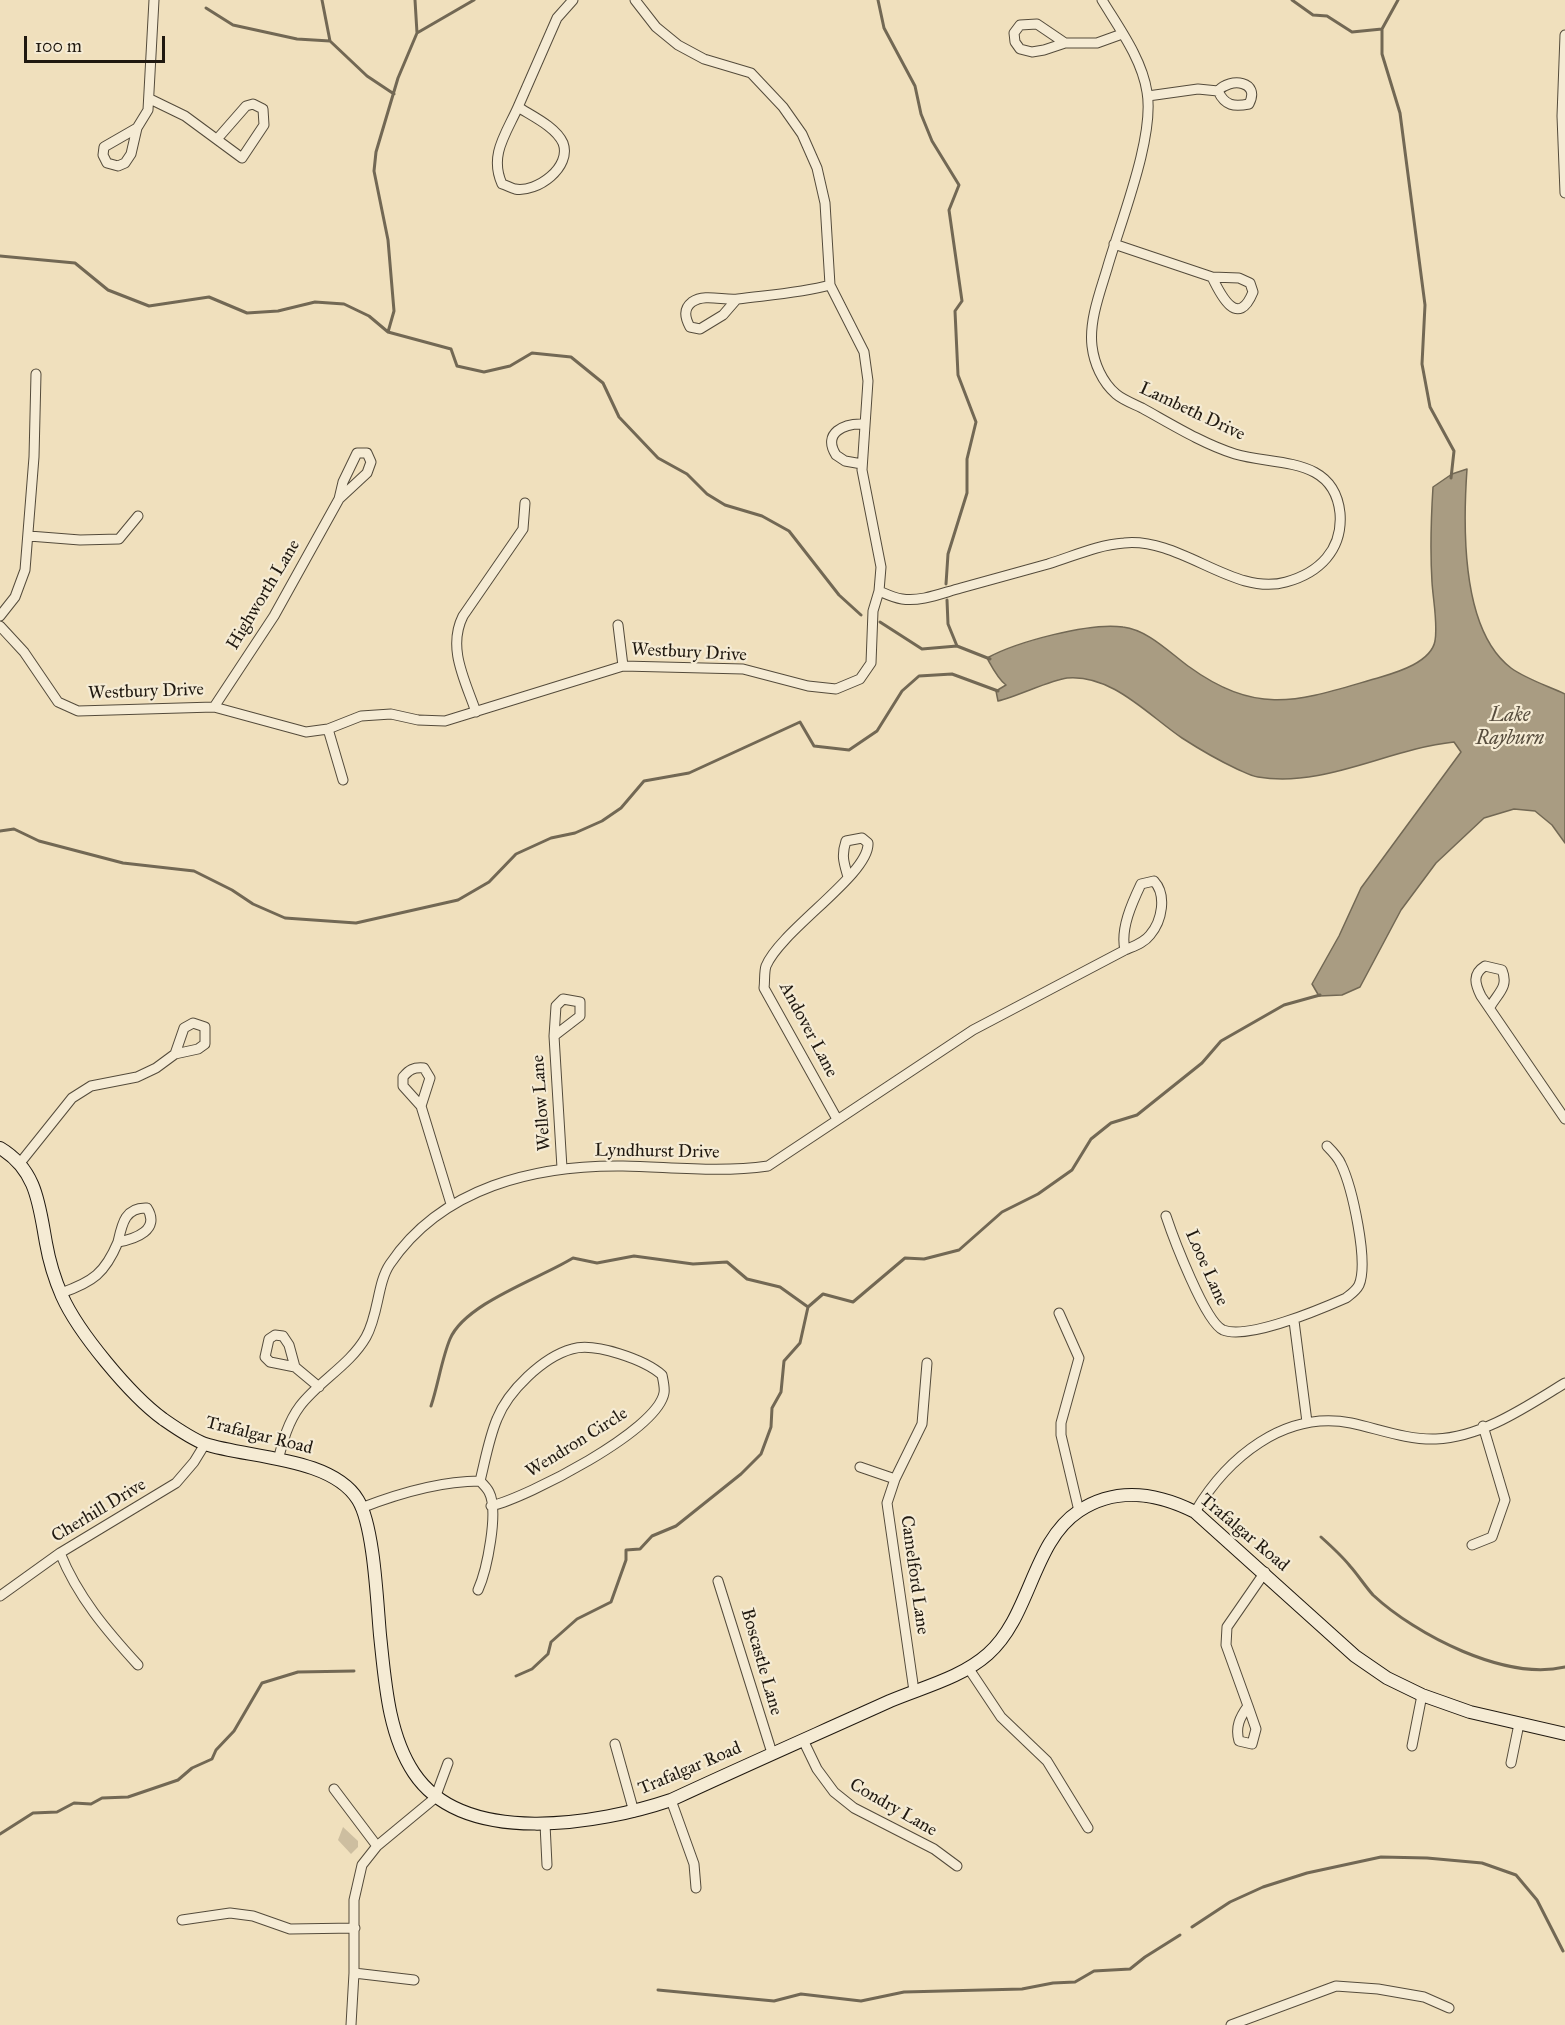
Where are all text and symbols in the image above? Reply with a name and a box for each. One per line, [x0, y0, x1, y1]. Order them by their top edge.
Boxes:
scale bar [27, 24, 168, 62]
text: 100 m [35, 35, 82, 57]
street label: Lambeth Drive [1136, 378, 1248, 446]
street label: Highworth Lane [223, 536, 305, 654]
street label: Westbury Drive [631, 639, 747, 667]
street label: Westbury Drive [88, 679, 204, 705]
water label: Lake Rayburn [1476, 704, 1544, 751]
street label: Andover Lane [774, 979, 842, 1081]
street label: Wellow Lane [528, 1054, 556, 1152]
street label: Lyndhurst Drive [594, 1140, 720, 1164]
street label: Looe Lane [1180, 1227, 1232, 1309]
street label: Wendron Circle [522, 1403, 632, 1483]
street label: Trafalgar Road [203, 1412, 315, 1460]
street label: Cherhill Drive [48, 1474, 150, 1548]
street label: Trafalgar Road [1195, 1489, 1293, 1577]
street label: Camelford Lane [895, 1514, 933, 1636]
street label: Boscastle Lane [735, 1606, 787, 1718]
street label: Trafalgar Road [635, 1738, 745, 1800]
street label: Condry Lane [845, 1774, 941, 1842]

